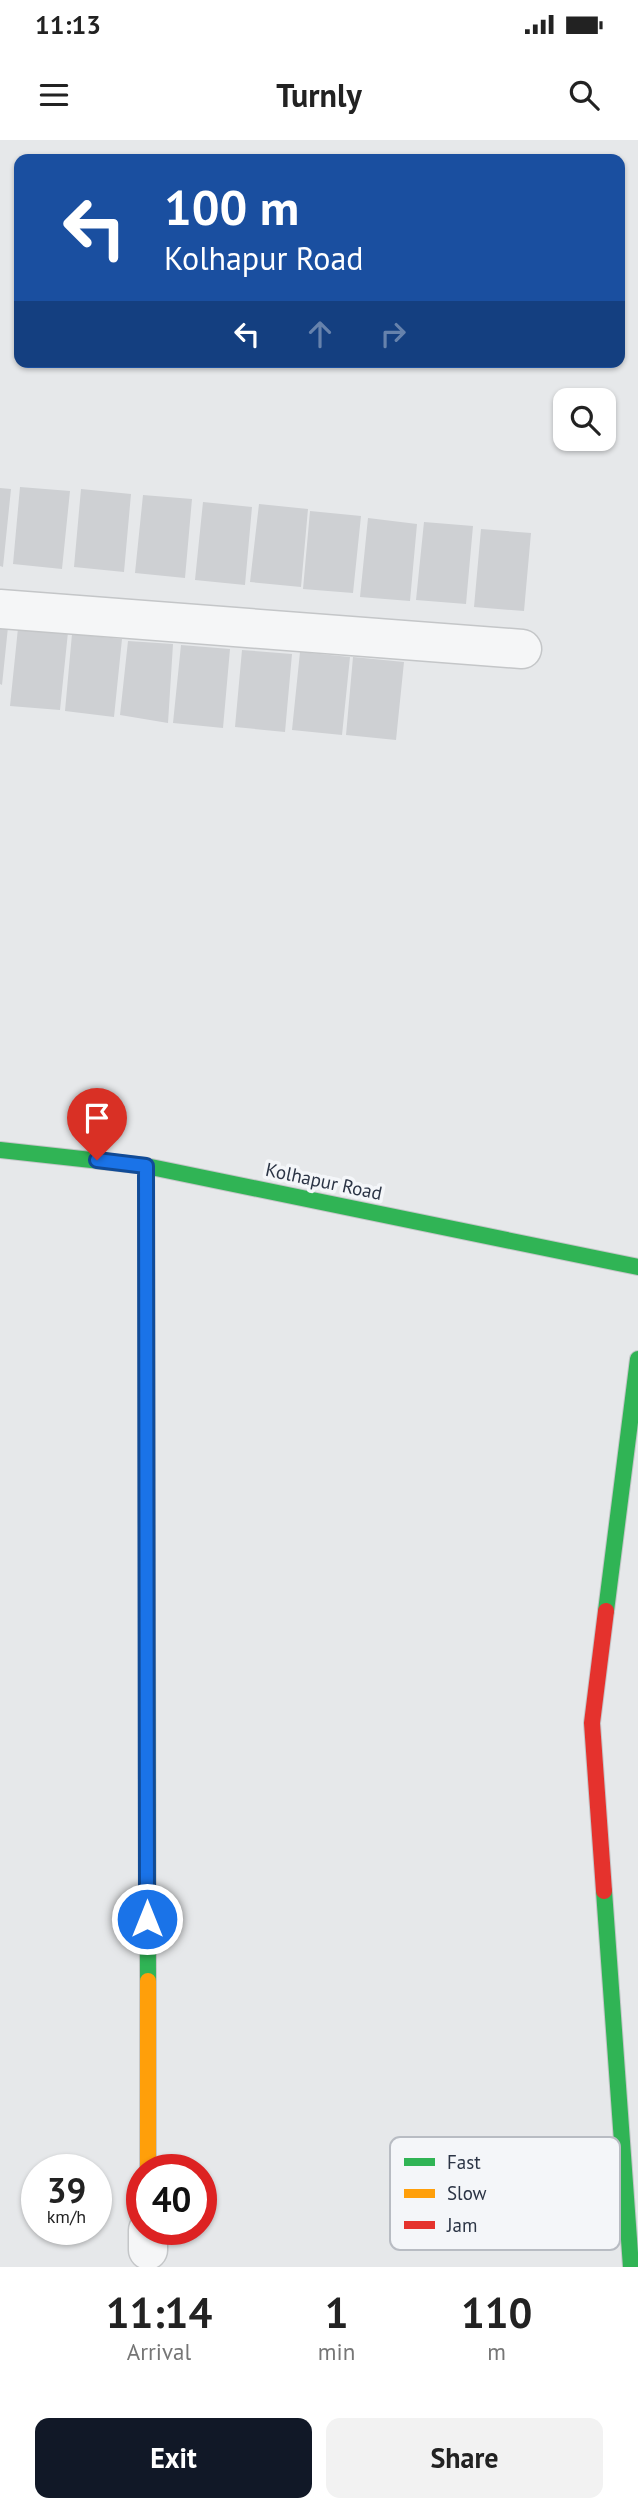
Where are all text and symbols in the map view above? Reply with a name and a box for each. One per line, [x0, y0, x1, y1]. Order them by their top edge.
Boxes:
text: 11:13 [35, 8, 101, 41]
text: Turnly [276, 74, 362, 116]
icon: menu [35, 76, 73, 114]
icon: search [565, 76, 603, 114]
text: 100 m [164, 175, 299, 239]
icon: left [49, 182, 140, 273]
text: Kolhapur Road [164, 237, 364, 279]
icon: left [228, 315, 266, 353]
icon: ahead [301, 315, 339, 353]
icon: right [374, 315, 412, 353]
map controls [553, 388, 616, 451]
button: search [553, 388, 616, 451]
pin [67, 1088, 127, 1160]
icon: arrive [78, 1099, 116, 1137]
street label: Kolhapur Road [264, 1157, 384, 1205]
position arrow [110, 1882, 184, 1956]
legend [390, 2137, 620, 2250]
text: Fast [447, 2150, 481, 2174]
speed limit sign: 40 [126, 2154, 217, 2245]
text: 39 [47, 2167, 86, 2213]
text: Slow [447, 2181, 487, 2205]
text: km/h [47, 2205, 86, 2228]
text: Jam [446, 2213, 477, 2237]
text: 11:14 [106, 2285, 212, 2340]
text: 1 [325, 2285, 348, 2340]
text: 110 [461, 2285, 532, 2340]
text: Arrival [127, 2337, 191, 2366]
text: min [318, 2337, 355, 2366]
text: m [487, 2337, 506, 2366]
button: Exit [35, 2418, 312, 2498]
button: Share [326, 2418, 603, 2498]

